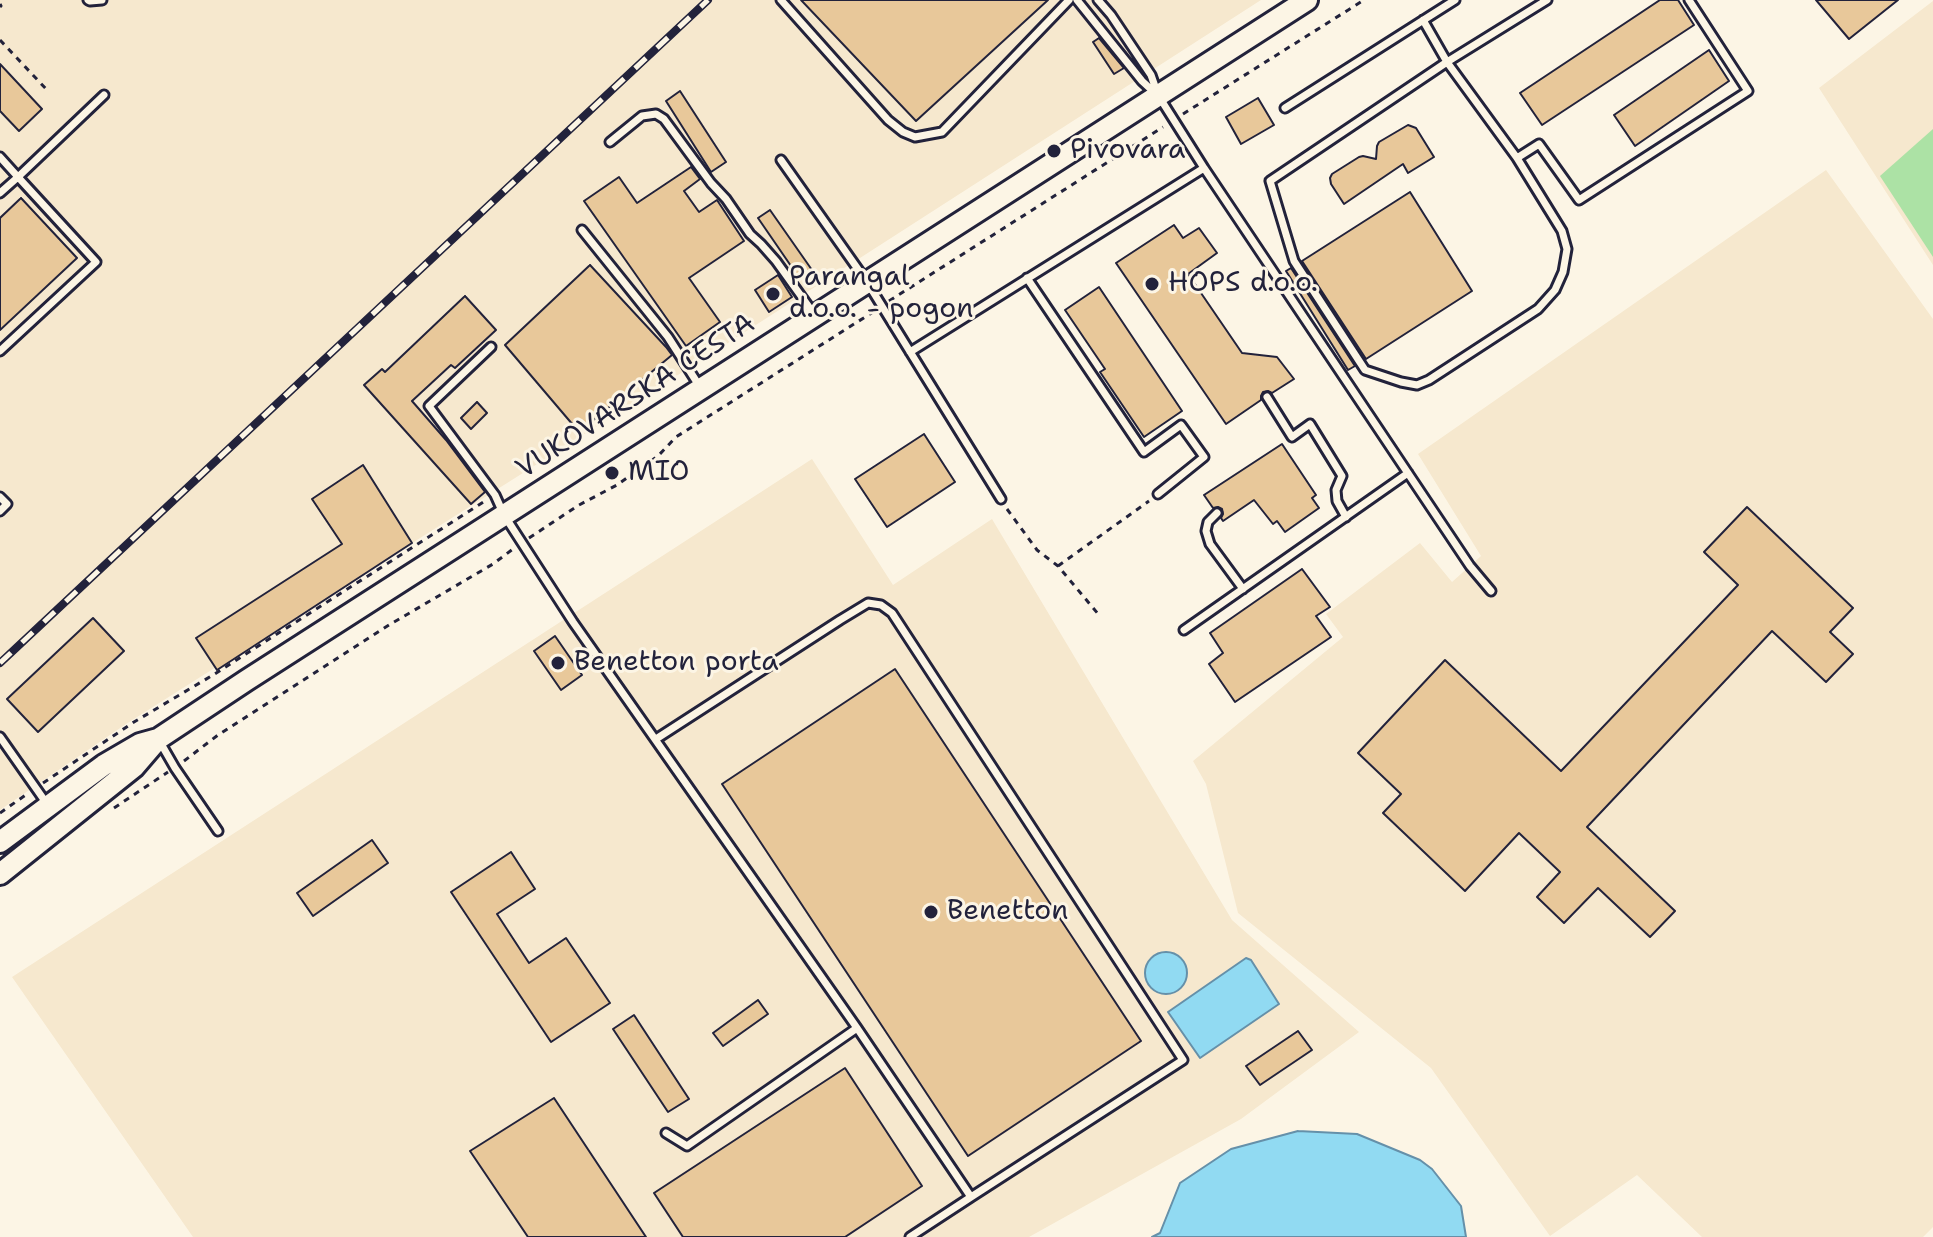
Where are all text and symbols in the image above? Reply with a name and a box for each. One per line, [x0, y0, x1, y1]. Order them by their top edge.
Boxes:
place label: Pivovara [1070, 134, 1185, 168]
marker: Pivovara [1045, 142, 1063, 160]
place label: Parangal d.o.o. - pogon [789, 261, 973, 327]
place label: HOPS d.o.o. [1168, 267, 1318, 301]
marker: HOPS d.o.o. [1143, 275, 1161, 293]
marker: Parangal d.o.o. - pogon [764, 285, 782, 303]
street label: VUKOVARSKA CESTA [510, 307, 762, 487]
place label: MIO [628, 456, 689, 490]
marker: MIO [603, 464, 621, 482]
place label: Benetton porta [574, 646, 779, 680]
marker: Benetton porta [549, 654, 567, 672]
place label: Benetton [947, 895, 1068, 929]
marker: Benetton [922, 903, 940, 921]

